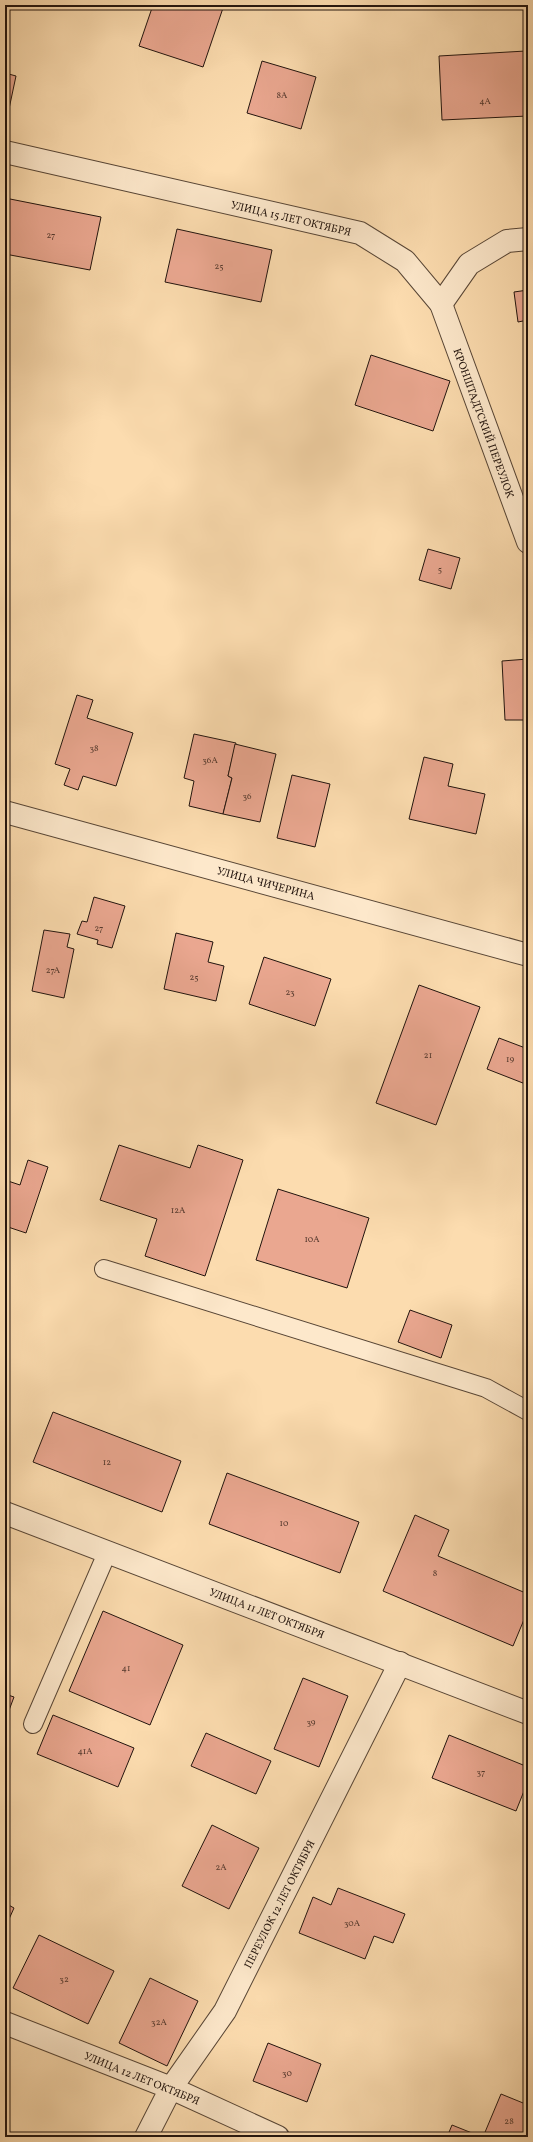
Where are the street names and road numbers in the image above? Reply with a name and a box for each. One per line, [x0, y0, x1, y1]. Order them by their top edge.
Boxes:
street label: УЛИЦА 15 ЛЕТ ОКТЯБРЯ [229, 198, 352, 241]
street label: КРОНШТАДТСКИЙ ПЕРЕУЛОК [448, 346, 517, 501]
street label: УЛИЦА ЧИЧЕРИНА [215, 864, 316, 905]
street label: УЛИЦА 11 ЛЕТ ОКТЯБРЯ [207, 1586, 326, 1643]
street label: ПЕРЕУЛОК 12 ЛЕТ ОКТЯБРЯ [241, 1838, 319, 1971]
street label: УЛИЦА 12 ЛЕТ ОКТЯБРЯ [81, 2049, 202, 2110]

